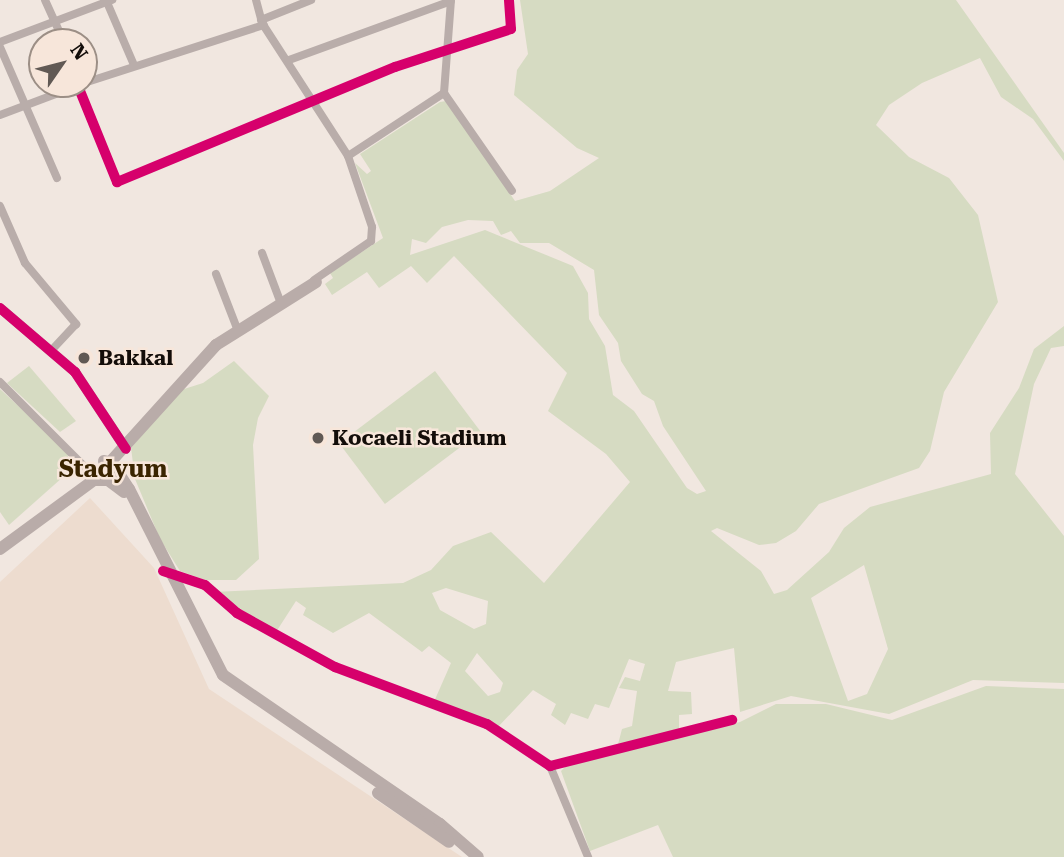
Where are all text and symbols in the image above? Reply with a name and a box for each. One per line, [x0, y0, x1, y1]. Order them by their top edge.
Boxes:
north arrow [28, 28, 98, 98]
text: N [65, 39, 93, 64]
place label: Bakkal [98, 345, 173, 371]
marker: Bakkal [76, 350, 92, 366]
place label: Kocaeli Stadium [332, 425, 506, 451]
marker: Kocaeli Stadium [310, 430, 326, 446]
district label: Stadyum [59, 456, 167, 484]

